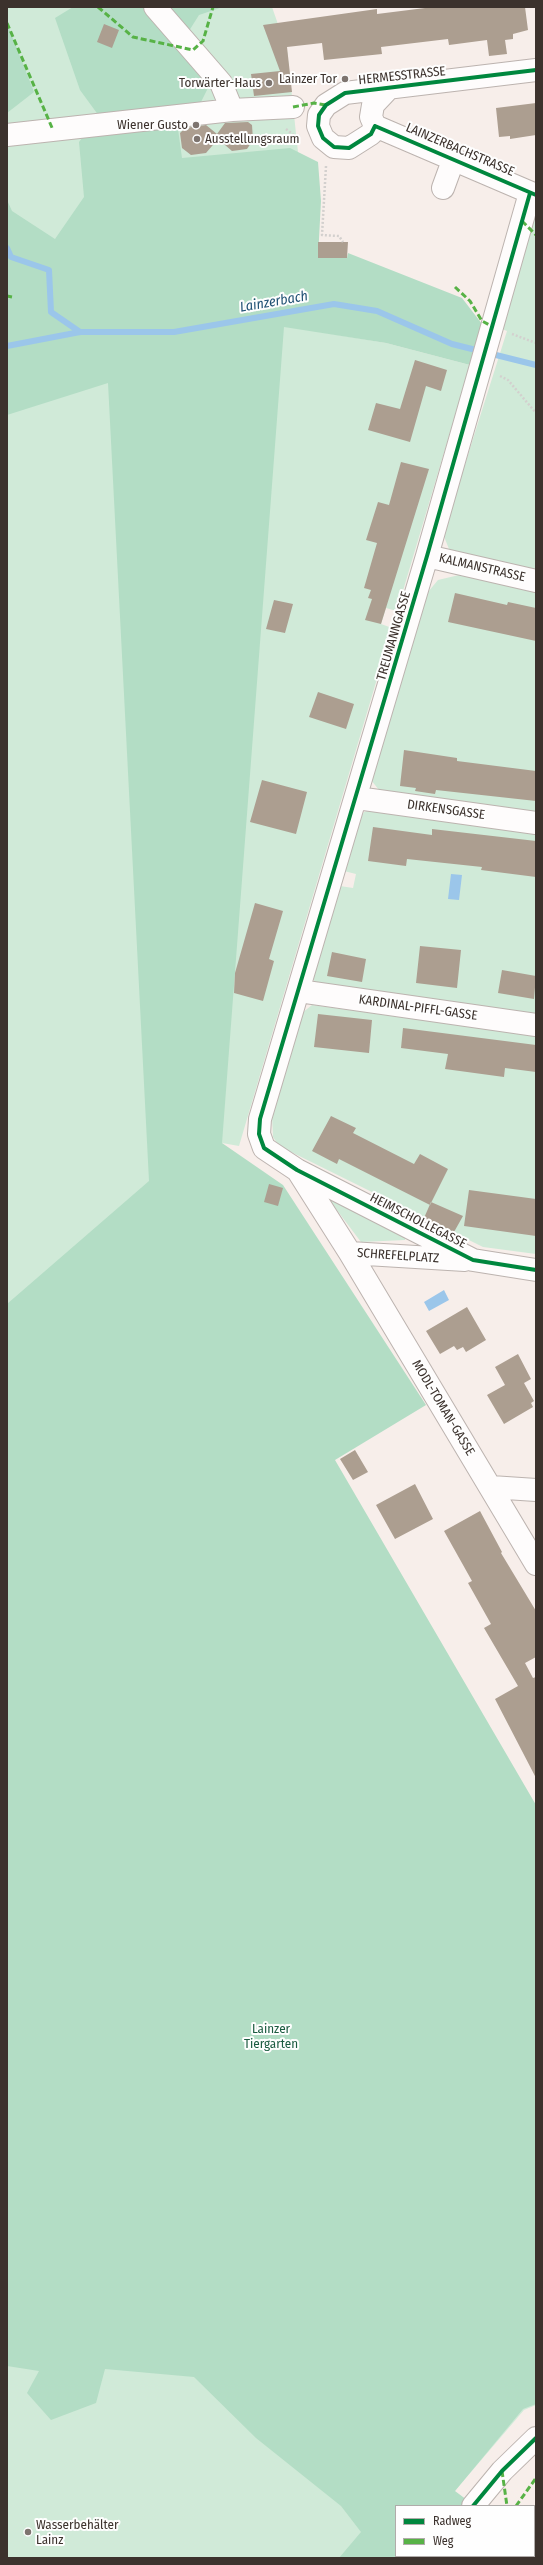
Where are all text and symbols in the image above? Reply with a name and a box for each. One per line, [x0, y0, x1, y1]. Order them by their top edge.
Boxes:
street label: HERMESSTRASSE [358, 64, 446, 88]
place label: Lainzer Tor [279, 71, 337, 87]
marker: Lainzer Tor [340, 74, 350, 84]
place label: Torwärter-Haus [179, 75, 261, 91]
marker: Torwärter-Haus [264, 78, 274, 88]
place label: Wiener Gusto [117, 117, 188, 133]
marker: Wiener Gusto [191, 120, 201, 130]
street label: LAINZERBACHSTRASSE [403, 120, 517, 180]
place label: Ausstellungsraum [205, 131, 299, 147]
marker: Ausstellungsraum [192, 134, 202, 144]
water label: Lainzerbach [239, 288, 309, 316]
street label: KALMANSTRASSE [437, 550, 527, 586]
street label: TREUMANNGASSE [374, 590, 414, 682]
street label: DIRKENSGASSE [406, 797, 486, 823]
street label: KARDINAL-PIFFL-GASSE [358, 992, 478, 1024]
street label: HEIMSCHOLLEGASSE [367, 1190, 469, 1252]
street label: SCHREFELPLATZ [356, 1245, 440, 1267]
street label: MODL-TOMAN-GASSE [408, 1357, 478, 1459]
park label: Lainzer Tiergarten [244, 2021, 298, 2052]
legend [395, 2505, 535, 2557]
text: Radweg [433, 2514, 471, 2528]
place label: Wasserbehälter Lainz [36, 2517, 118, 2548]
marker: Wasserbehälter Lainz [23, 2527, 33, 2537]
text: Weg [433, 2534, 453, 2548]

